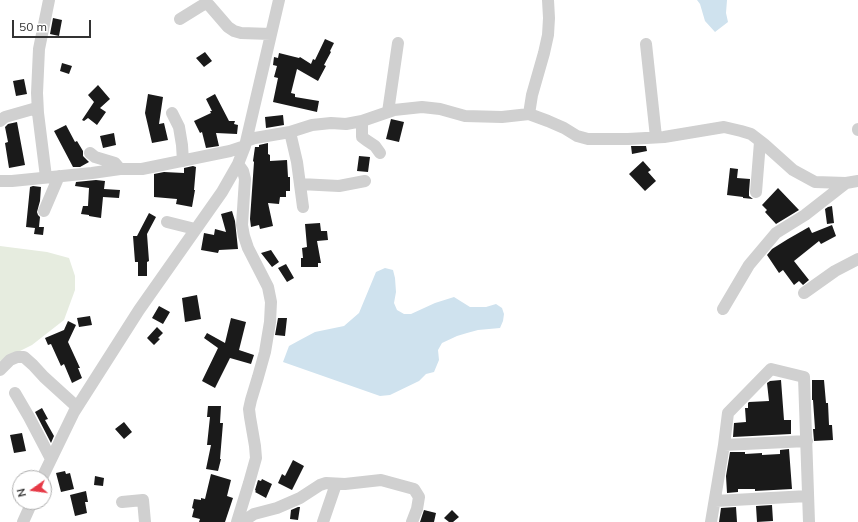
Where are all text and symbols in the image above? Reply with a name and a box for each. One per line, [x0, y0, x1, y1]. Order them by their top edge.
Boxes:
scale bar [14, 12, 93, 38]
text: 50 m [19, 19, 47, 34]
north arrow [12, 470, 52, 510]
text: N [14, 487, 29, 498]

